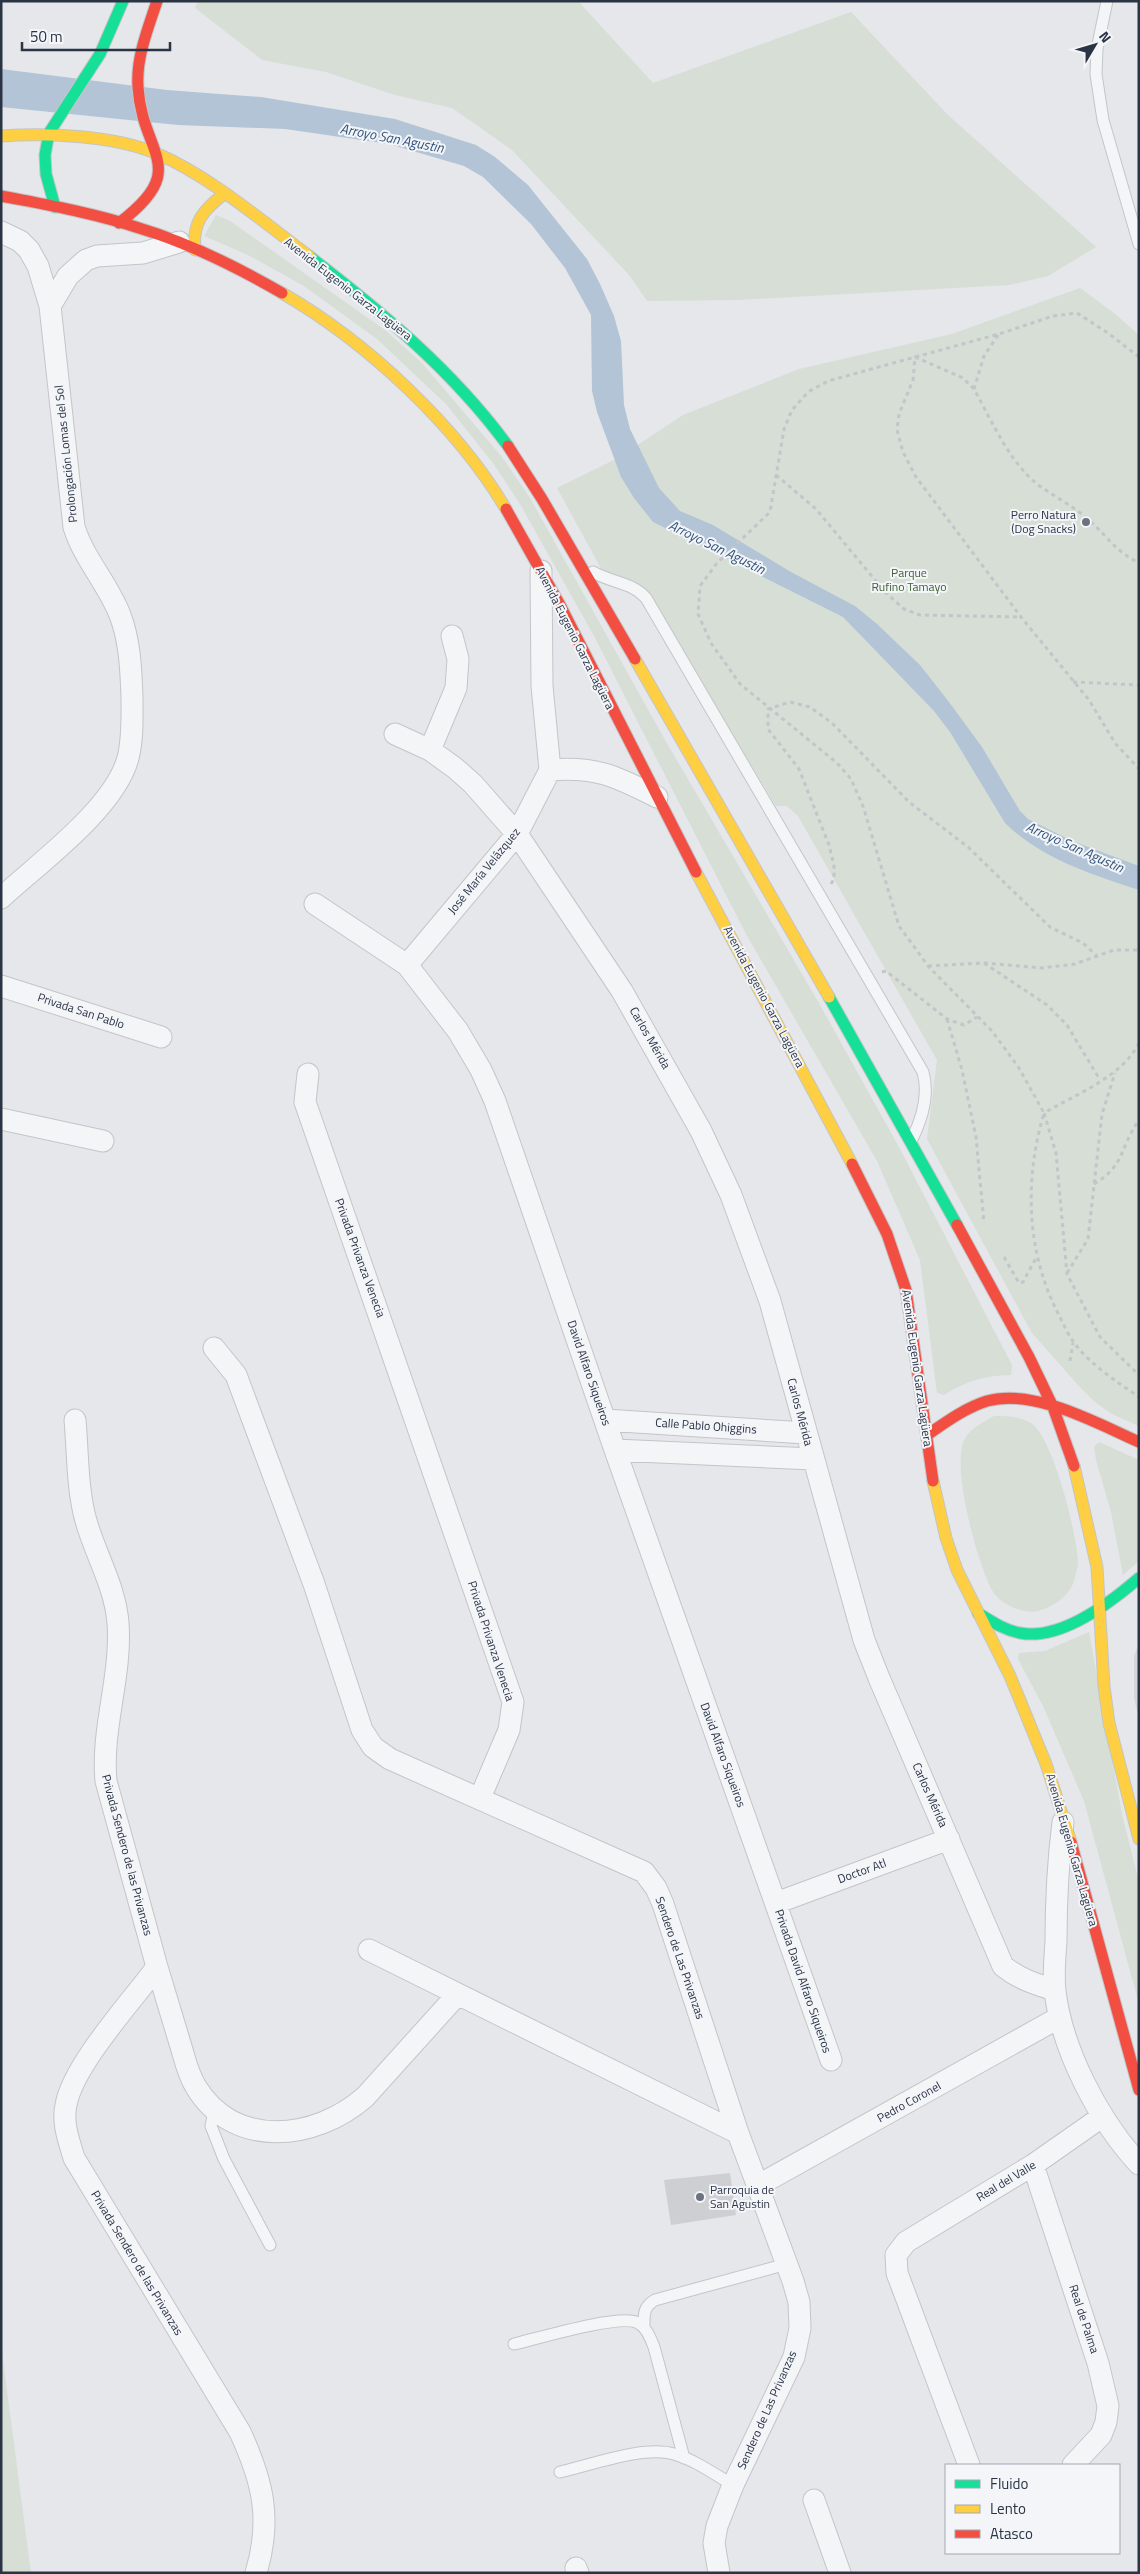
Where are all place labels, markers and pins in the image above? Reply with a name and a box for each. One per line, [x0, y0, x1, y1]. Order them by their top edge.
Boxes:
place label: Perro Natura (Dog Snacks) [1011, 505, 1076, 538]
marker: Perro Natura (Dog Snacks) [1080, 516, 1092, 528]
place label: Parroquia de San Agustin [710, 2180, 774, 2213]
marker: Parroquia de San Agustin [694, 2191, 706, 2203]

